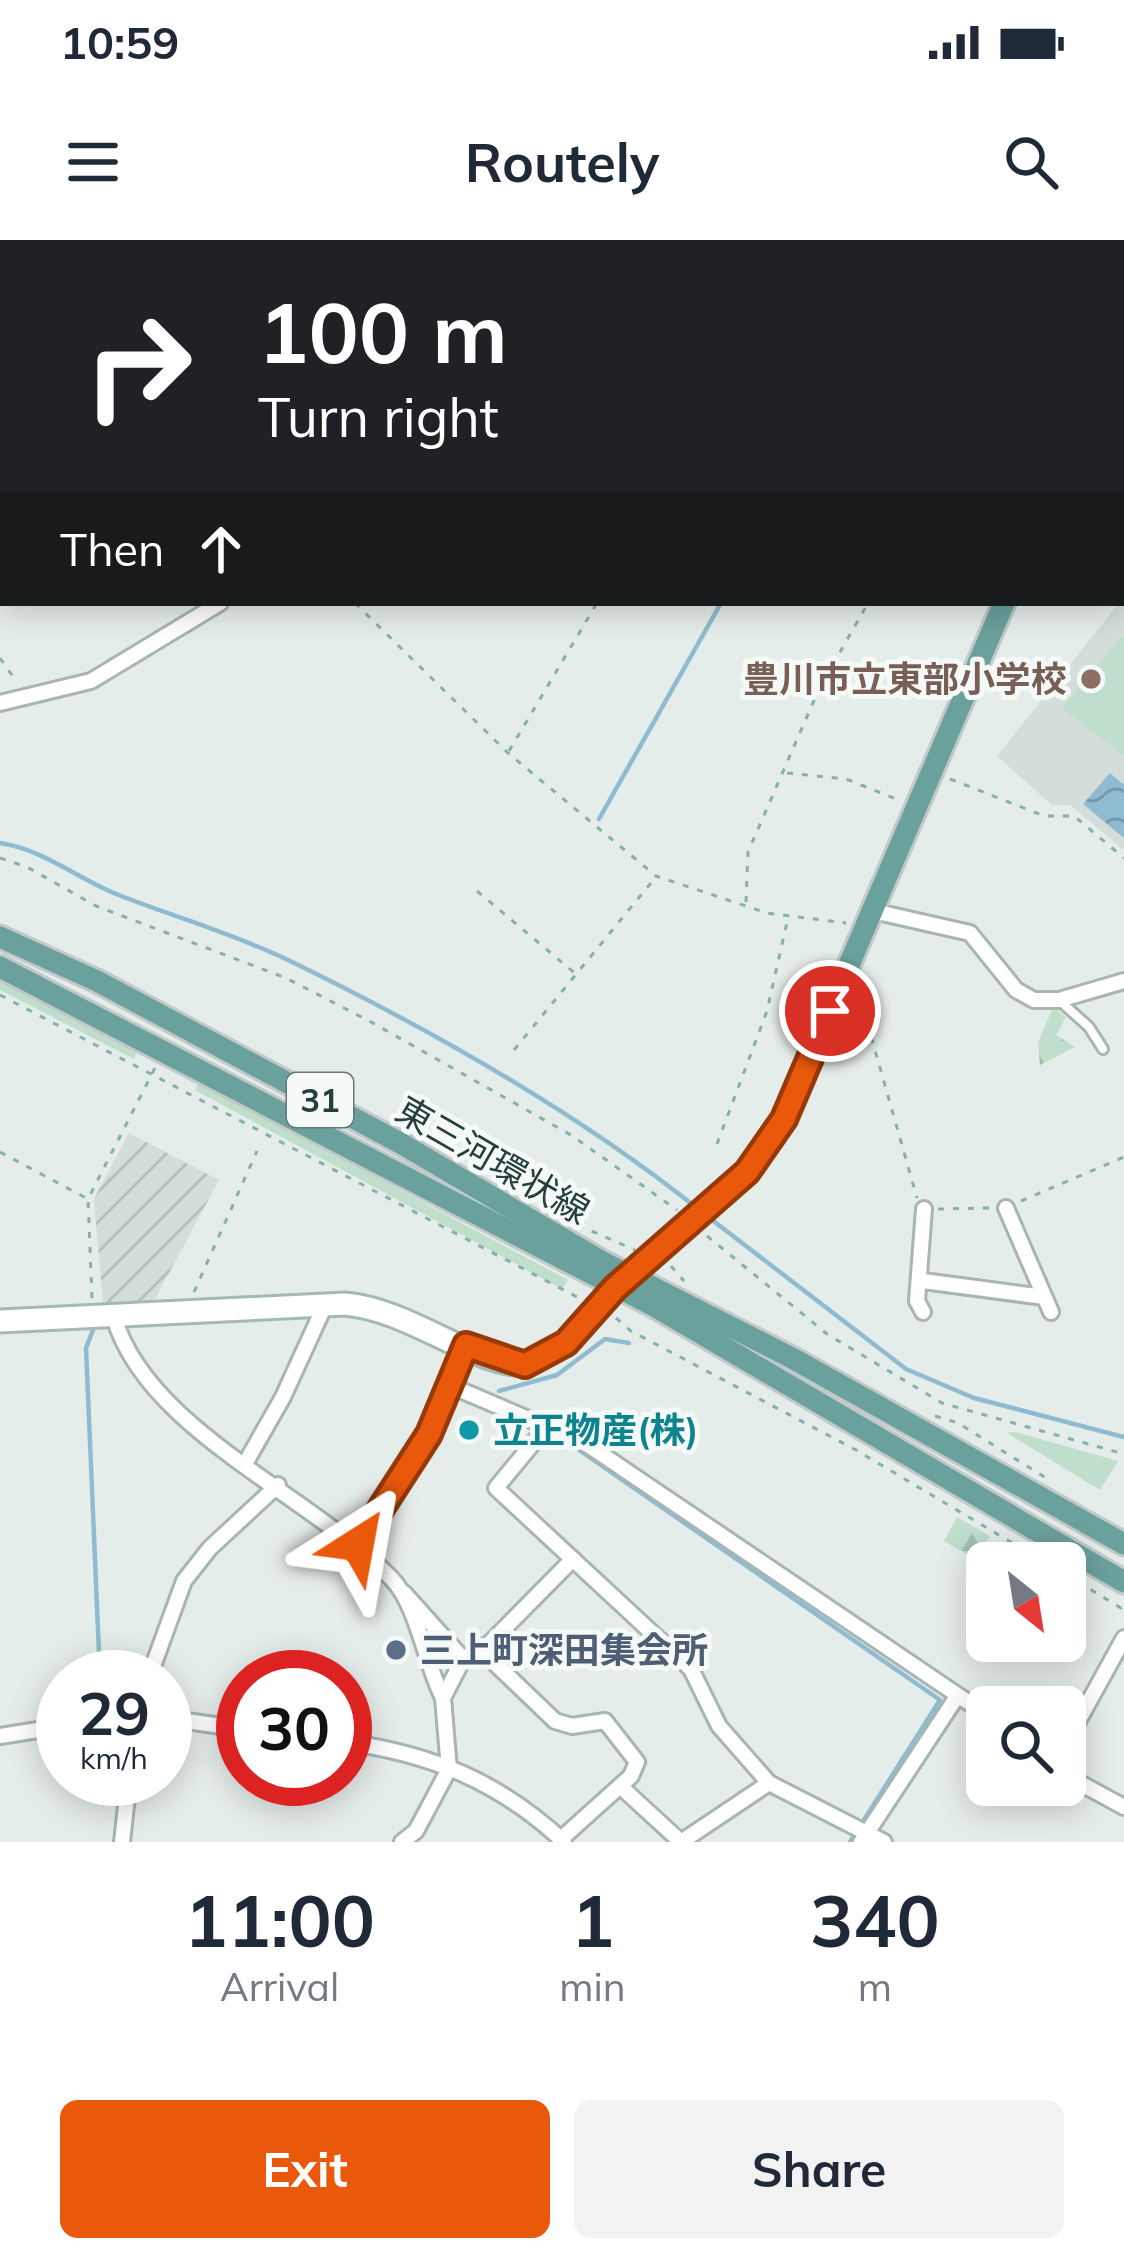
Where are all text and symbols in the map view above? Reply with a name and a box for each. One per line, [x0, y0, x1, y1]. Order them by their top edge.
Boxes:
text: 10:59 [60, 14, 179, 70]
text: Routely [465, 128, 659, 196]
icon: menu [60, 129, 126, 195]
icon: search [998, 129, 1064, 195]
text: 100 m [258, 279, 508, 384]
icon: right [60, 288, 216, 444]
text: Turn right [258, 383, 499, 451]
icon: ahead [188, 516, 254, 582]
text: Then [60, 521, 164, 577]
place label: 豊川市立東部小学校 [743, 656, 1067, 701]
marker: 豊川市立東部小学校 [1078, 666, 1104, 692]
pin [779, 960, 881, 1062]
icon: arrive [797, 978, 863, 1044]
road number: 31 [287, 1073, 353, 1127]
street label: 東三河環状線 [388, 1086, 598, 1233]
place label: 立正物産(株) [493, 1407, 699, 1452]
marker: 立正物産(株) [456, 1417, 482, 1443]
position arrow [295, 1481, 421, 1607]
north arrow [966, 1542, 1086, 1662]
map controls [966, 1542, 1086, 1806]
place label: 三上町深田集会所 [420, 1627, 708, 1672]
marker: 三上町深田集会所 [383, 1637, 409, 1663]
speed limit sign: 30 [216, 1650, 372, 1806]
text: 29 [78, 1675, 150, 1750]
button: search [966, 1686, 1086, 1806]
text: km/h [80, 1739, 148, 1777]
text: 11:00 [184, 1875, 375, 1965]
text: 1 [571, 1875, 614, 1965]
text: 340 [810, 1875, 940, 1965]
text: Arrival [220, 1962, 339, 2011]
text: min [559, 1962, 626, 2011]
text: m [858, 1962, 892, 2011]
button: Exit [60, 2100, 550, 2238]
button: Share [574, 2100, 1064, 2238]

